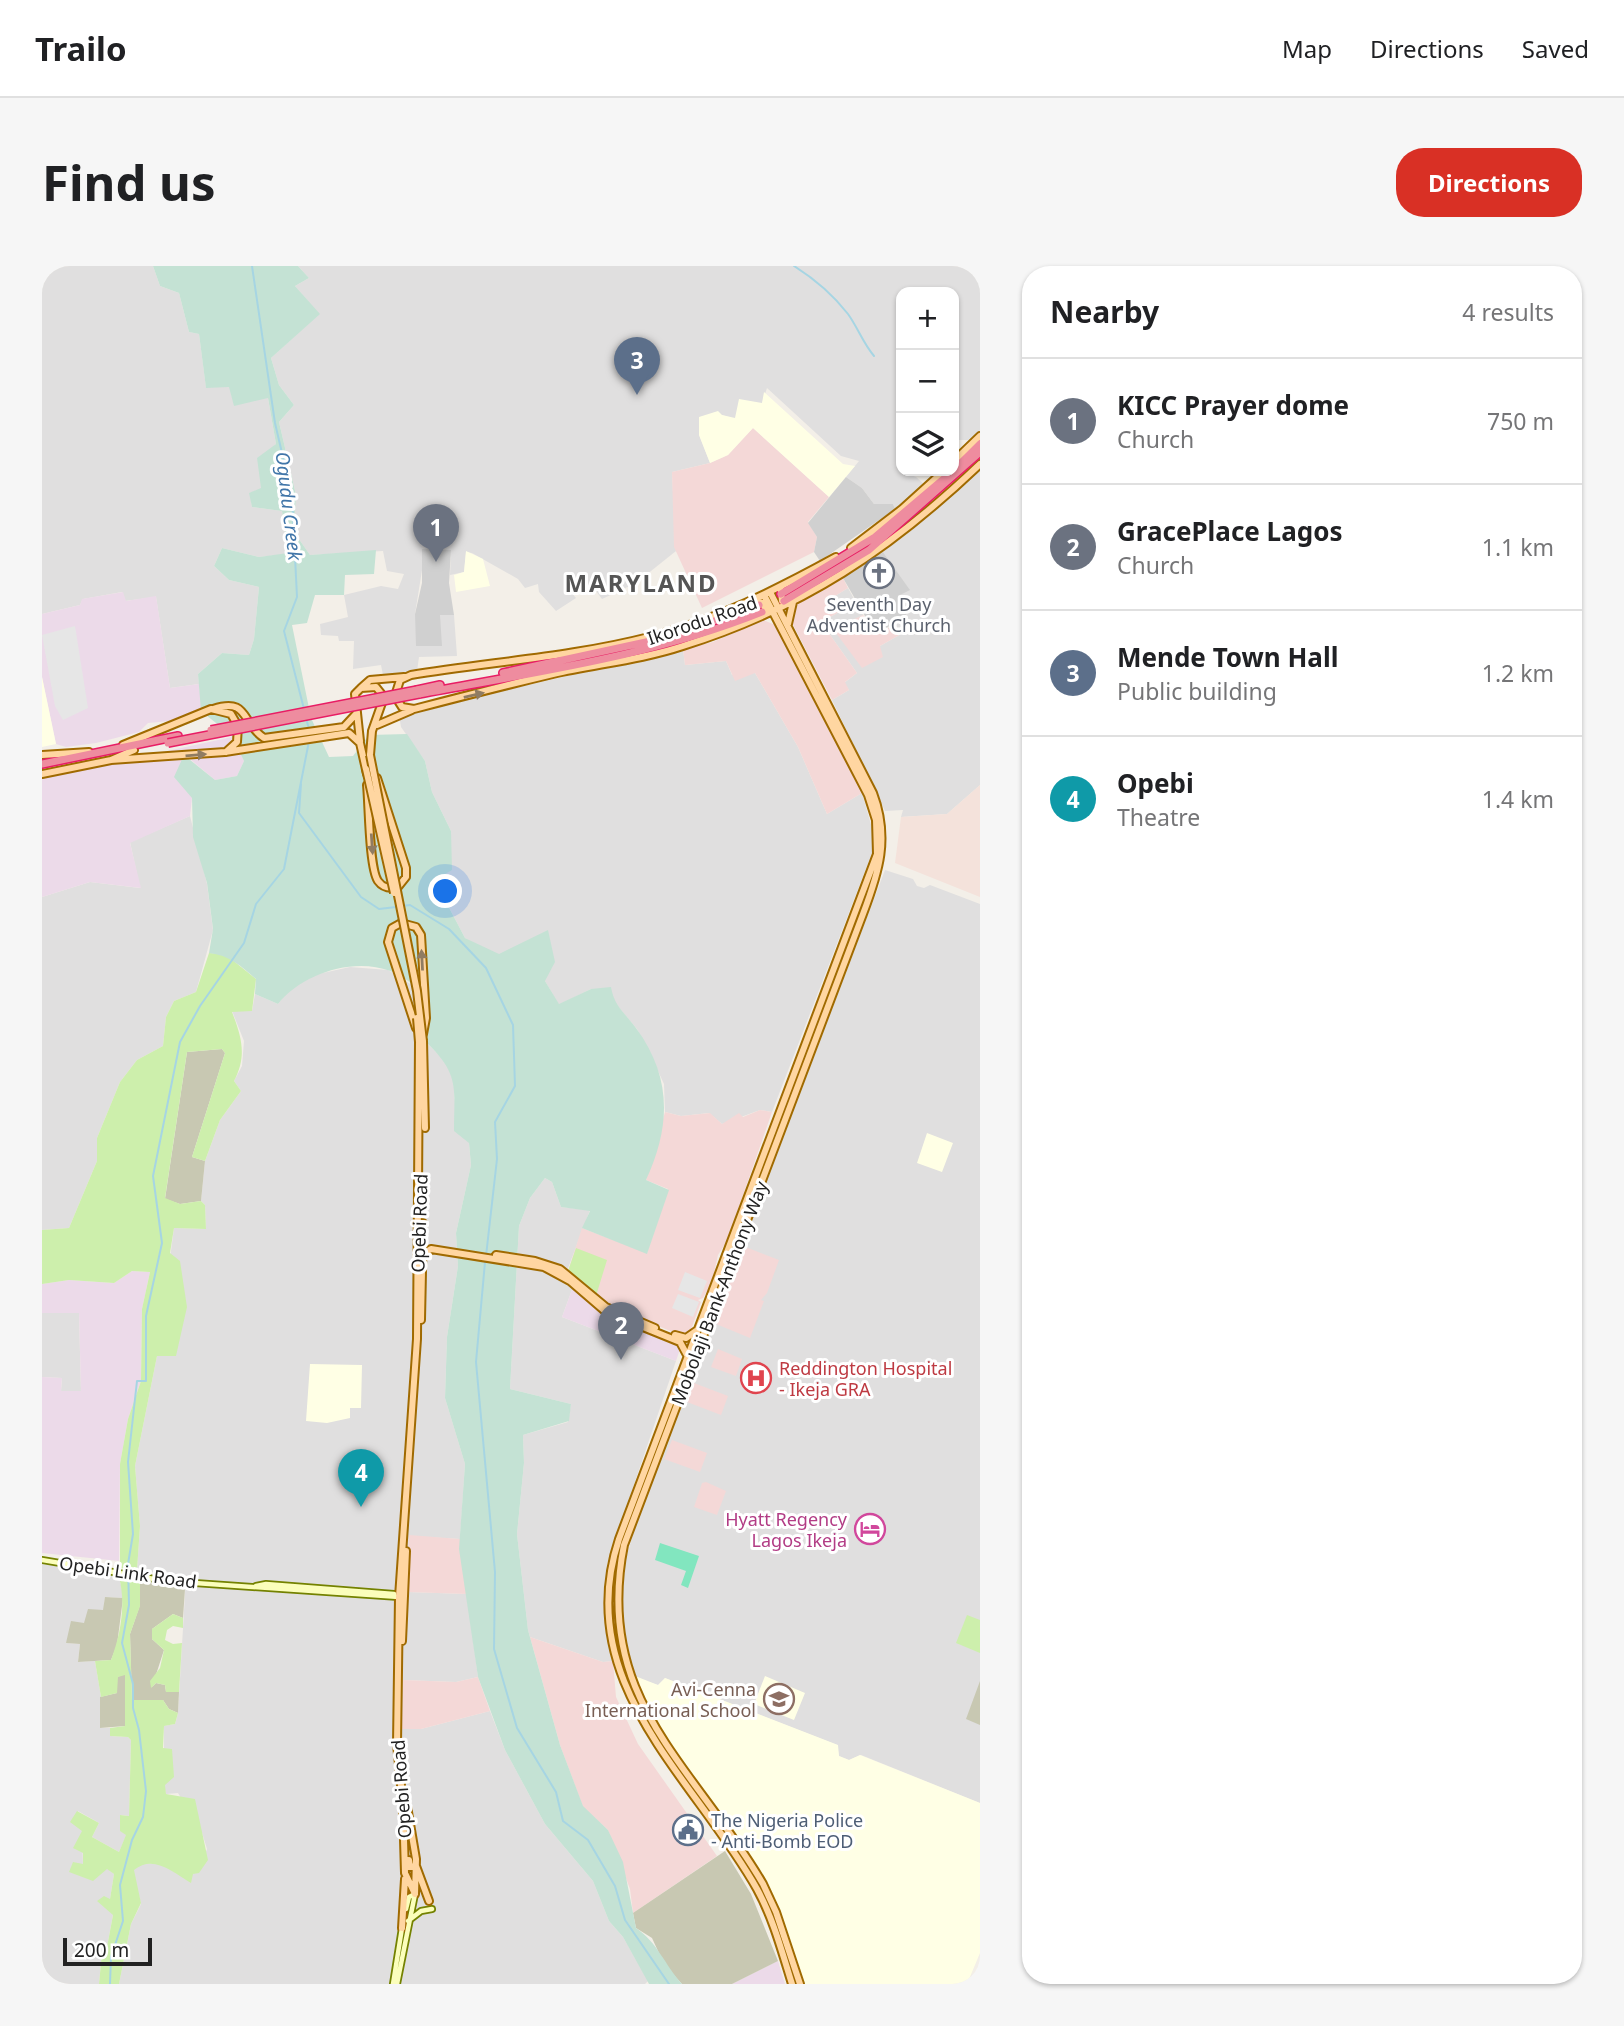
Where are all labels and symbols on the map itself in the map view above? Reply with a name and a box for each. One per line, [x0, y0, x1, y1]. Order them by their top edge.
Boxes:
pin: 3 [614, 337, 660, 395]
water label: Ogudu Creek [269, 450, 309, 562]
pin: 1 [413, 504, 459, 562]
church icon: Seventh Day Adventist Church [862, 556, 896, 590]
district label: MARYLAND [564, 566, 718, 599]
street label: Ikorodu Road [644, 590, 760, 650]
place label: Seventh Day Adventist Church [807, 592, 951, 637]
one-way arrow [464, 689, 486, 700]
one-way arrow [186, 749, 208, 760]
one-way arrow [367, 833, 378, 855]
your location [428, 874, 462, 908]
one-way arrow [417, 949, 428, 971]
street label: Opebi Road [405, 1173, 433, 1273]
street label: Mobolaji Bank-Anthony Way [665, 1177, 773, 1408]
pin: 2 [598, 1302, 644, 1360]
place label: Reddington Hospital - Ikeja GRA [779, 1356, 952, 1401]
hospital icon: Reddington Hospital - Ikeja GRA [739, 1361, 773, 1395]
pin: 4 [338, 1449, 384, 1507]
place label: Hyatt Regency Lagos Ikeja [725, 1507, 848, 1552]
hotel icon: Hyatt Regency Lagos Ikeja [853, 1512, 887, 1546]
street label: Opebi Link Road [58, 1550, 198, 1594]
place label: Avi-Cenna International School [585, 1677, 756, 1722]
school or university icon: Avi-Cenna International School [762, 1682, 796, 1716]
street label: Opebi Road [386, 1739, 416, 1839]
place label: The Nigeria Police - Anti-Bomb EOD [711, 1808, 863, 1853]
public building icon: The Nigeria Police - Anti-Bomb EOD [671, 1813, 705, 1847]
scale bar [63, 1935, 152, 1967]

